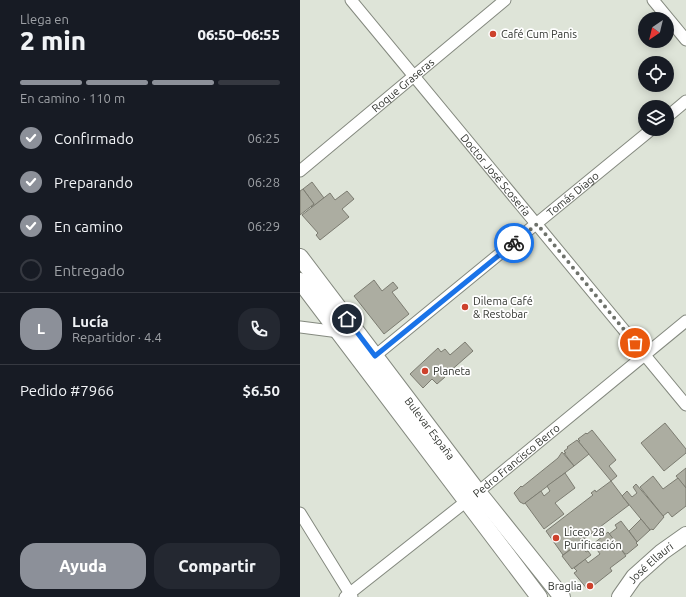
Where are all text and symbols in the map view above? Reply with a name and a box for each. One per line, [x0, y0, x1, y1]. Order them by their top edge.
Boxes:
text: Llega en [20, 12, 69, 26]
north arrow [638, 12, 674, 48]
map controls [638, 12, 674, 136]
text: 2 min [20, 26, 86, 55]
text: 06:50–06:55 [197, 26, 280, 43]
place label: Café Cum Panis [501, 28, 577, 40]
marker: Café Cum Panis [488, 29, 498, 39]
street label: Roque Graseras [369, 56, 437, 114]
button: locate [638, 56, 674, 92]
text: En camino · 110 m [20, 91, 125, 105]
button: layers [638, 100, 674, 136]
icon: check [20, 127, 42, 149]
text: Confirmado [54, 130, 134, 147]
text: 06:25 [247, 131, 280, 145]
street label: Doctor José Scosería [458, 132, 533, 218]
street label: Tomás Diago [544, 169, 601, 219]
icon: check [20, 171, 42, 193]
text: Preparando [54, 174, 133, 191]
text: 06:28 [247, 175, 280, 189]
icon: check [20, 215, 42, 237]
text: En camino [54, 218, 123, 235]
text: 06:29 [247, 219, 280, 233]
courier [494, 223, 534, 263]
icon: bike [503, 232, 525, 254]
text: Entregado [54, 262, 125, 279]
place label: Dilema Café & Restobar [473, 295, 533, 320]
pin [330, 302, 364, 336]
marker: Dilema Café & Restobar [460, 302, 470, 312]
button: phone [238, 308, 280, 350]
icon: home [336, 308, 358, 330]
text: Lucía [72, 313, 109, 330]
text: L [37, 320, 45, 337]
pin [618, 326, 652, 360]
text: Repartidor · 4.4 [72, 330, 162, 344]
icon: bag [624, 332, 646, 354]
place label: Planeta [433, 365, 470, 377]
marker: Planeta [420, 366, 430, 376]
text: Pedido #7966 [20, 382, 114, 399]
text: $6.50 [242, 382, 280, 399]
street label: Bulevar España [402, 395, 457, 462]
street label: Pedro Francisco Berro [471, 422, 562, 500]
place label: Liceo 28 Purificación [564, 526, 622, 551]
marker: Liceo 28 Purificación [551, 533, 561, 543]
street label: José Ellauri [625, 540, 675, 586]
button: Ayuda [20, 543, 146, 589]
button: Compartir [154, 543, 280, 589]
place label: Braglia [548, 580, 582, 592]
marker: Braglia [585, 581, 595, 591]

